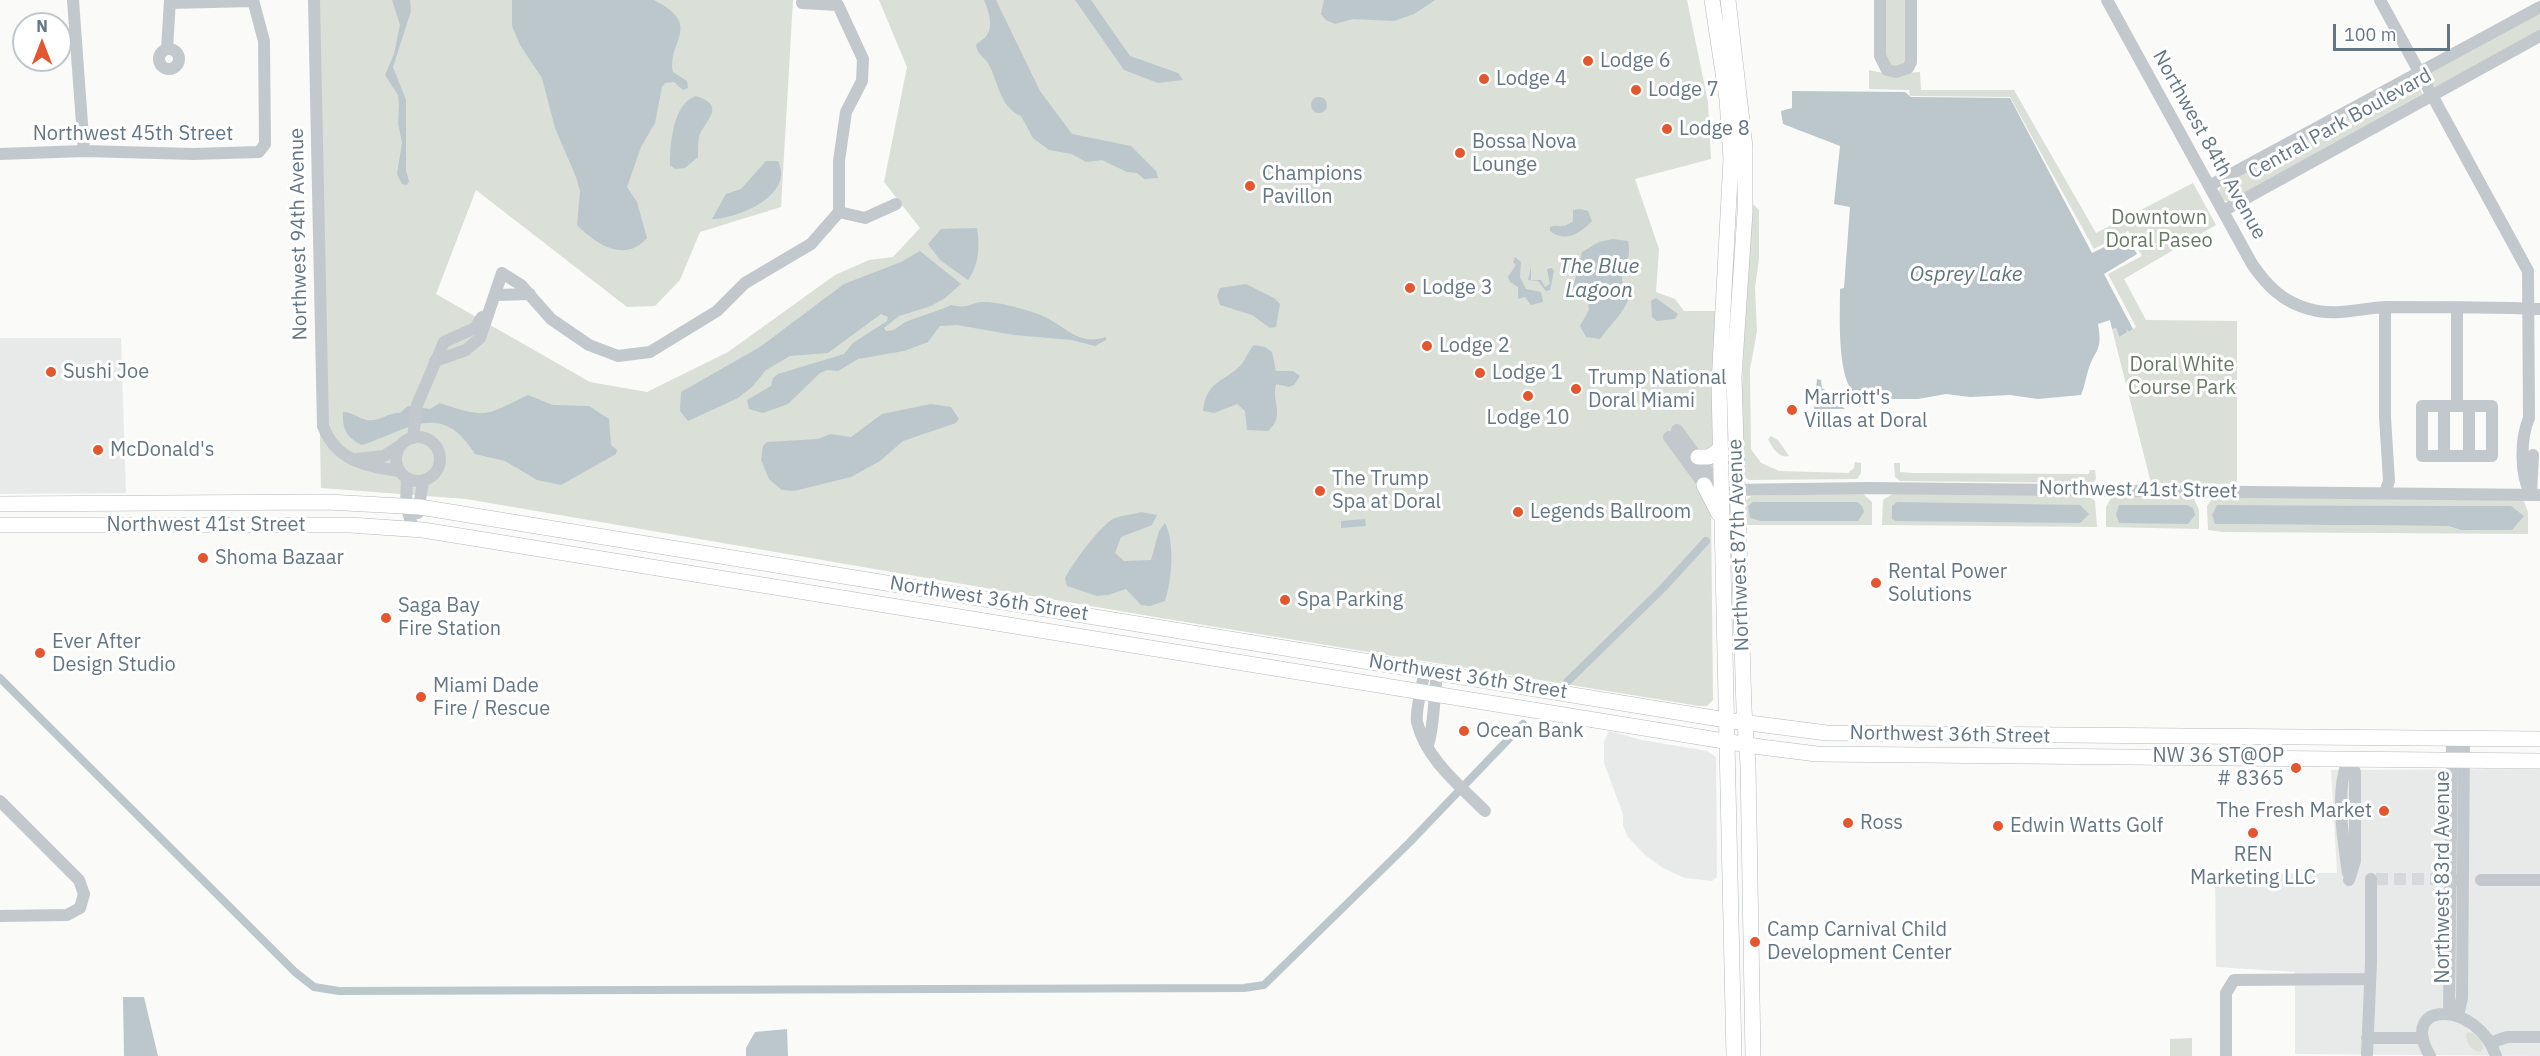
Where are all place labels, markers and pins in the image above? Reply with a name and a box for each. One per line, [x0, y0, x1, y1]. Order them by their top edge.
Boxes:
place label: Lodge 6 [1600, 49, 1671, 73]
marker: Lodge 6 [1581, 54, 1595, 68]
place label: Lodge 4 [1496, 67, 1567, 91]
marker: Lodge 4 [1477, 72, 1491, 86]
place label: Lodge 7 [1648, 78, 1719, 102]
marker: Lodge 7 [1629, 83, 1643, 97]
place label: Lodge 8 [1679, 117, 1750, 141]
marker: Lodge 8 [1660, 122, 1674, 136]
place label: Bossa Nova Lounge [1472, 130, 1577, 177]
marker: Bossa Nova Lounge [1453, 146, 1467, 160]
place label: Champions Pavillon [1262, 162, 1363, 209]
marker: Champions Pavillon [1243, 179, 1257, 193]
place label: Lodge 3 [1422, 276, 1493, 300]
marker: Lodge 3 [1403, 281, 1417, 295]
place label: Lodge 2 [1439, 334, 1510, 358]
marker: Lodge 2 [1420, 339, 1434, 353]
place label: Sushi Joe [63, 360, 149, 384]
place label: Lodge 1 [1492, 361, 1563, 385]
marker: Sushi Joe [44, 365, 58, 379]
marker: Lodge 1 [1473, 366, 1487, 380]
place label: Trump National Doral Miami [1588, 366, 1727, 413]
marker: Trump National Doral Miami [1569, 382, 1583, 396]
place label: Marriott's Villas at Doral [1804, 386, 1928, 433]
marker: Lodge 10 [1521, 389, 1535, 403]
marker: Marriott's Villas at Doral [1785, 403, 1799, 417]
place label: Lodge 10 [1487, 406, 1569, 430]
place label: McDonald's [110, 438, 215, 462]
marker: McDonald's [91, 443, 105, 457]
place label: The Trump Spa at Doral [1332, 467, 1441, 514]
marker: The Trump Spa at Doral [1313, 484, 1327, 498]
place label: Legends Ballroom [1530, 500, 1691, 524]
marker: Legends Ballroom [1511, 505, 1525, 519]
place label: Shoma Bazaar [215, 546, 344, 570]
marker: Shoma Bazaar [196, 551, 210, 565]
place label: Rental Power Solutions [1888, 560, 2007, 607]
marker: Rental Power Solutions [1869, 576, 1883, 590]
place label: Spa Parking [1297, 588, 1403, 612]
marker: Spa Parking [1278, 593, 1292, 607]
place label: Saga Bay Fire Station [398, 594, 501, 641]
marker: Saga Bay Fire Station [379, 611, 393, 625]
place label: Ever After Design Studio [52, 630, 176, 677]
marker: Ever After Design Studio [33, 646, 47, 660]
place label: Miami Dade Fire / Rescue [433, 674, 550, 721]
marker: Miami Dade Fire / Rescue [414, 690, 428, 704]
place label: Ocean Bank [1476, 719, 1583, 743]
marker: Ocean Bank [1457, 724, 1471, 738]
place label: NW 36 ST@OP # 8365 [2153, 744, 2284, 791]
marker: NW 36 ST@OP # 8365 [2289, 761, 2303, 775]
place label: The Fresh Market [2216, 799, 2372, 823]
marker: The Fresh Market [2377, 804, 2391, 818]
place label: Ross [1860, 811, 1903, 835]
place label: Edwin Watts Golf [2010, 814, 2163, 838]
marker: Ross [1841, 816, 1855, 830]
marker: Edwin Watts Golf [1991, 819, 2005, 833]
marker: REN Marketing LLC [2246, 826, 2260, 840]
place label: REN Marketing LLC [2190, 843, 2316, 890]
place label: Camp Carnival Child Development Center [1767, 918, 1952, 965]
marker: Camp Carnival Child Development Center [1748, 935, 1762, 949]

